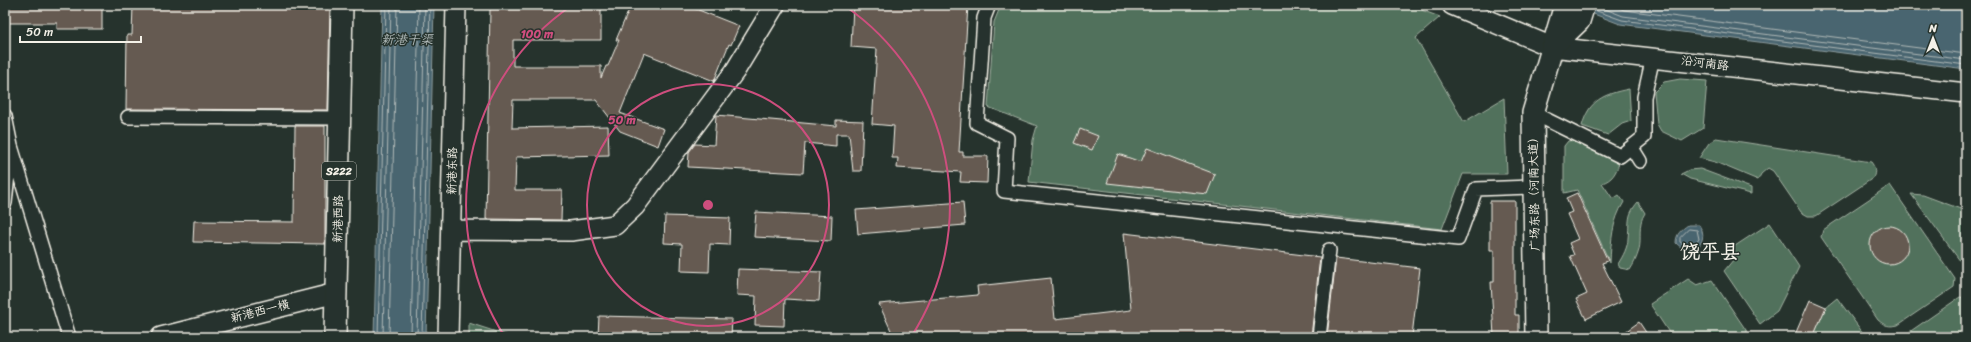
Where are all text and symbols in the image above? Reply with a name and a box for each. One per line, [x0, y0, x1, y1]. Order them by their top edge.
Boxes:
scale bar [20, 18, 141, 44]
north arrow [1913, 18, 1953, 58]
text: N [1928, 19, 1937, 38]
text: 50 m [26, 21, 53, 43]
text: 100 m [521, 23, 554, 45]
water label: 新港干渠 [381, 28, 434, 51]
street label: 沿河南路 [1680, 49, 1730, 77]
text: 50 m [608, 109, 636, 131]
street label: 广场东路（河南大道） [1522, 131, 1546, 251]
street label: 新港东路 [441, 147, 463, 195]
road number: S222 [322, 162, 356, 180]
street label: 新港西路 [327, 195, 349, 243]
centre of rings [701, 198, 715, 212]
district label: 饶平县 [1680, 234, 1740, 269]
street label: 新港西一横 [228, 293, 292, 329]

